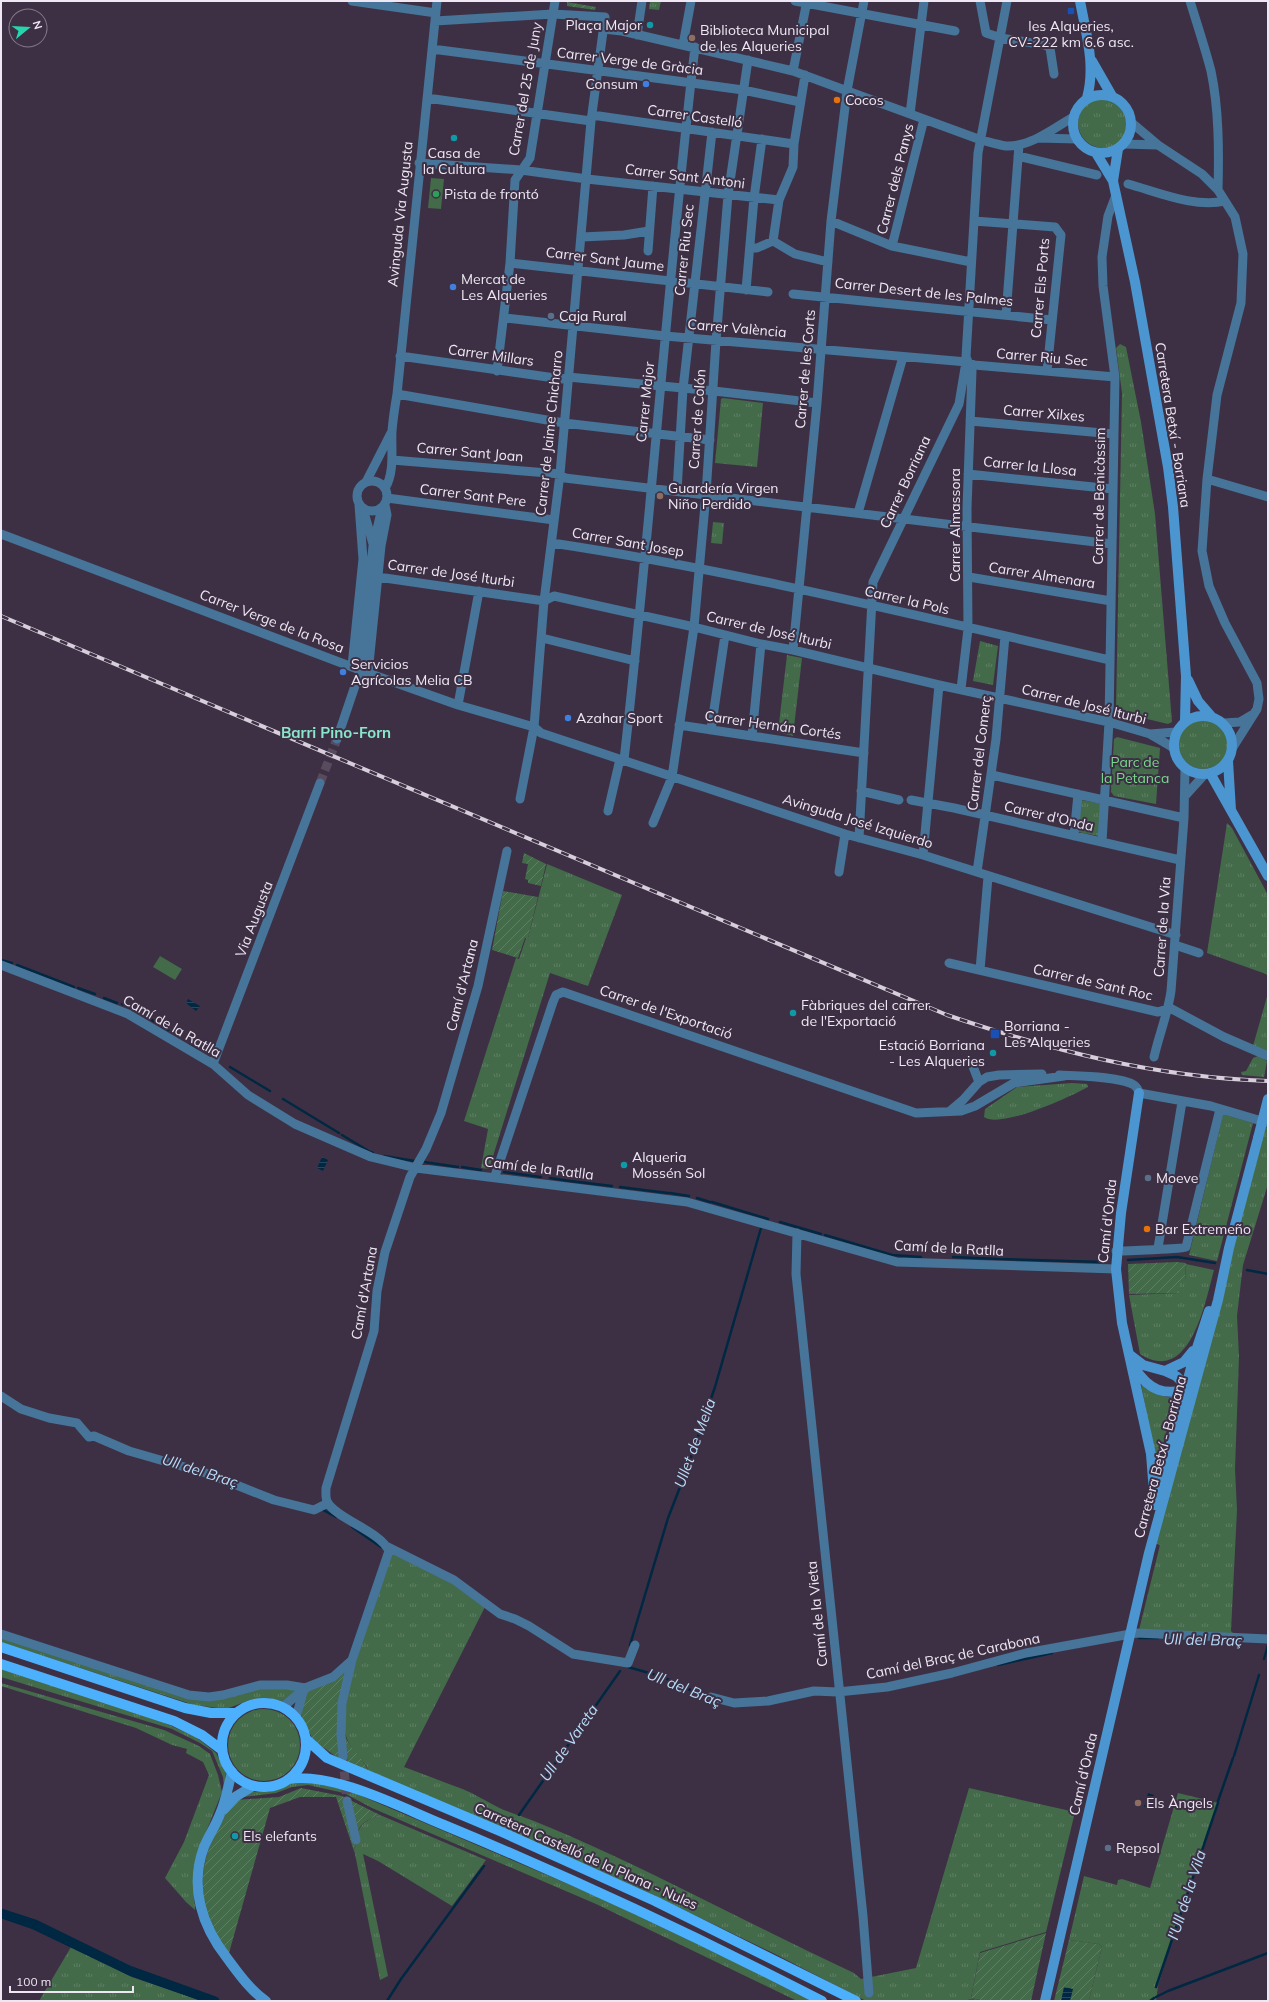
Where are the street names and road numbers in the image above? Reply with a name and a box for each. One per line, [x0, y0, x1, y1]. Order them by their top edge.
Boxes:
street label: Carrer del 25 de Juny [504, 20, 546, 157]
street label: Carrer Verge de Gràcia [556, 43, 704, 79]
street label: Carrer Castelló [646, 100, 744, 132]
street label: Carrer dels Panys [873, 122, 917, 236]
street label: Avinguda Via Augusta [383, 140, 417, 288]
street label: Carrer Sant Antoni [624, 160, 746, 192]
street label: Carrer Riu Sec [670, 203, 698, 297]
street label: Carrer Els Ports [1027, 237, 1053, 339]
street label: Carrer Sant Jaume [545, 243, 665, 275]
street label: Carrer Desert de les Palmes [834, 274, 1014, 310]
street label: Carrer de les Corts [791, 309, 819, 429]
street label: Carrer València [687, 315, 787, 341]
street label: Carrer Millars [447, 340, 535, 370]
street label: Carretera Betxí - Borriana [1151, 341, 1195, 509]
street label: Carrer Riu Sec [995, 344, 1089, 370]
street label: Carrer de Jaime Chicharro [531, 349, 567, 517]
street label: Carrer Major [632, 360, 658, 443]
street label: Carrer de Colón [685, 368, 709, 470]
street label: Carrer Xilxes [1002, 400, 1086, 426]
street label: Carrer de Benicàssim [1089, 427, 1109, 565]
street label: Carrer Borriana [876, 433, 934, 531]
street label: Carrer Sant Joan [416, 438, 524, 466]
street label: Carrer la Llosa [982, 452, 1078, 480]
street label: Carrer Almassora [946, 468, 964, 582]
street label: Carrer Sant Pere [419, 480, 527, 510]
street label: Carrer Sant Josep [570, 523, 686, 561]
street label: Carrer de José Iturbi [386, 555, 516, 591]
street label: Carrer Almenara [987, 558, 1097, 592]
street label: Carrer la Pols [863, 581, 951, 619]
street label: Carrer Verge de la Rosa [197, 585, 347, 657]
street label: Carrer de José Iturbi [705, 607, 833, 653]
street label: Carrer de José Iturbi [1020, 680, 1148, 728]
street label: Carrer del Comerç [963, 694, 995, 812]
street label: Carrer Hernán Cortés [703, 706, 843, 744]
street label: Avinguda José Izquierdo [781, 790, 935, 852]
street label: Carrer d'Onda [1002, 797, 1096, 835]
street label: Carrer de la Via [1150, 876, 1174, 978]
street label: Via Augusta [231, 878, 277, 960]
street label: Camí d'Artana [442, 937, 482, 1033]
street label: Carrer de Sant Roc [1031, 959, 1155, 1005]
street label: Carrer de l'Exportació [597, 981, 735, 1043]
street label: Camí de la Ratlla [120, 991, 224, 1061]
street label: Camí de la Ratlla [483, 1152, 595, 1184]
street label: Camí d'Onda [1094, 1178, 1120, 1264]
street label: Camí de la Ratlla [894, 1236, 1004, 1260]
street label: Camí d'Artana [347, 1245, 381, 1341]
street label: Carretera Betxí - Borriana [1130, 1374, 1190, 1540]
street label: Camí de la Vieta [803, 1560, 831, 1668]
street label: Camí del Braç de Carabona [864, 1629, 1042, 1683]
street label: Camí d'Onda [1065, 1731, 1101, 1817]
street label: Carretera Castelló de la Plana - Nules [472, 1798, 701, 1914]

